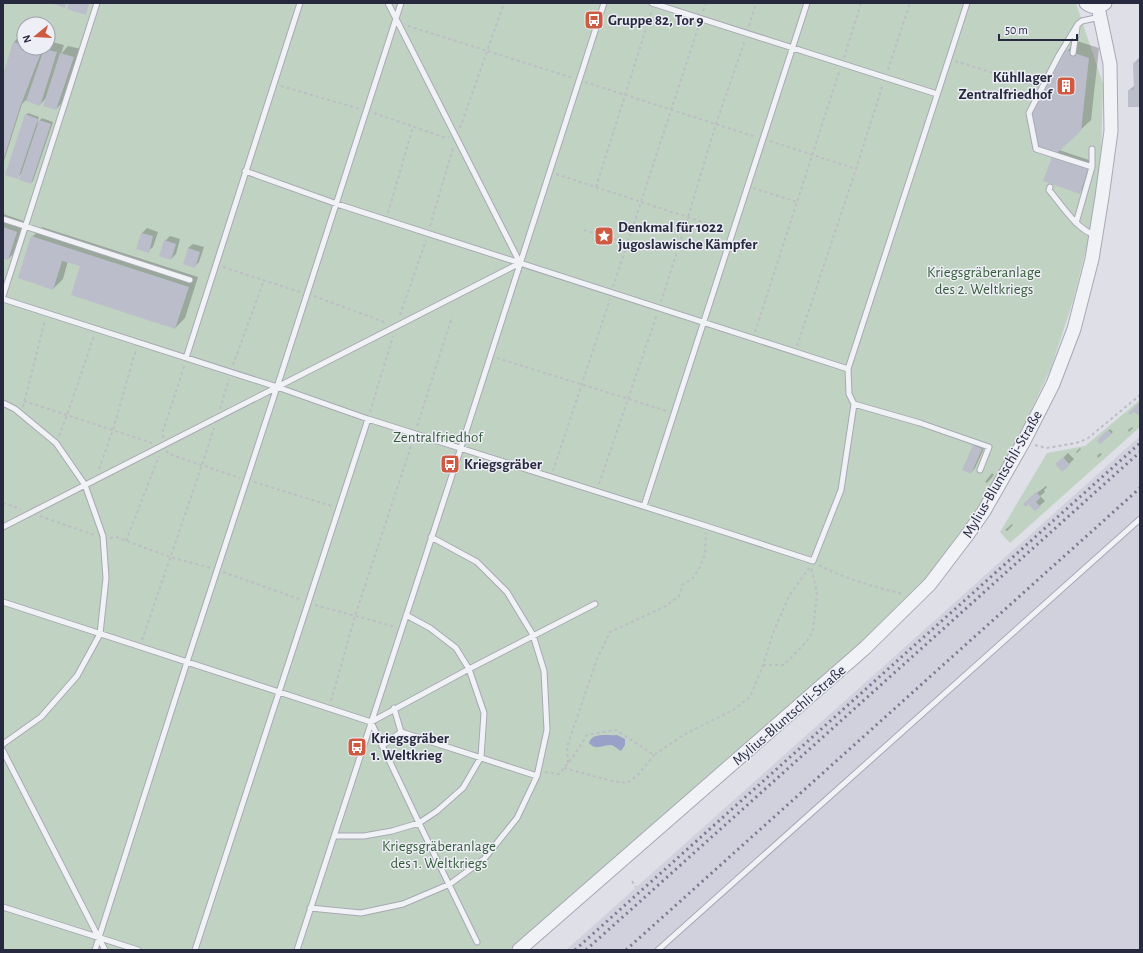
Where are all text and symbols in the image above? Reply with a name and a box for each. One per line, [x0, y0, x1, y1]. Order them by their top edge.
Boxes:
bus stop icon: Gruppe 82, Tor 9 [583, 9, 605, 31]
place label: Gruppe 82, Tor 9 [608, 13, 703, 28]
north arrow [16, 16, 56, 56]
scale bar [999, 16, 1077, 42]
text: 50 m [1005, 24, 1028, 36]
text: N [21, 34, 33, 44]
place label: Kühllager Zentralfriedhof [959, 70, 1053, 102]
building icon: Kühllager Zentralfriedhof [1055, 75, 1077, 97]
place label: Denkmal für 1022 jugoslawische Kämpfer [618, 220, 758, 252]
place icon: Denkmal für 1022 jugoslawische Kämpfer [593, 225, 615, 247]
park label: Kriegsgräberanlage des 2. Weltkriegs [927, 265, 1041, 297]
street label: Mylius-Bluntschli-Straße [960, 408, 1045, 540]
park label: Zentralfriedhof [393, 430, 484, 445]
bus stop icon: Kriegsgräber [439, 453, 461, 475]
place label: Kriegsgräber [464, 457, 543, 472]
street label: Mylius-Bluntschli-Straße [730, 662, 849, 768]
place label: Kriegsgräber 1. Weltkrieg [371, 731, 450, 763]
bus stop icon: Kriegsgräber 1. Weltkrieg [346, 736, 368, 758]
park label: Kriegsgräberanlage des 1. Weltkriegs [382, 839, 496, 871]

